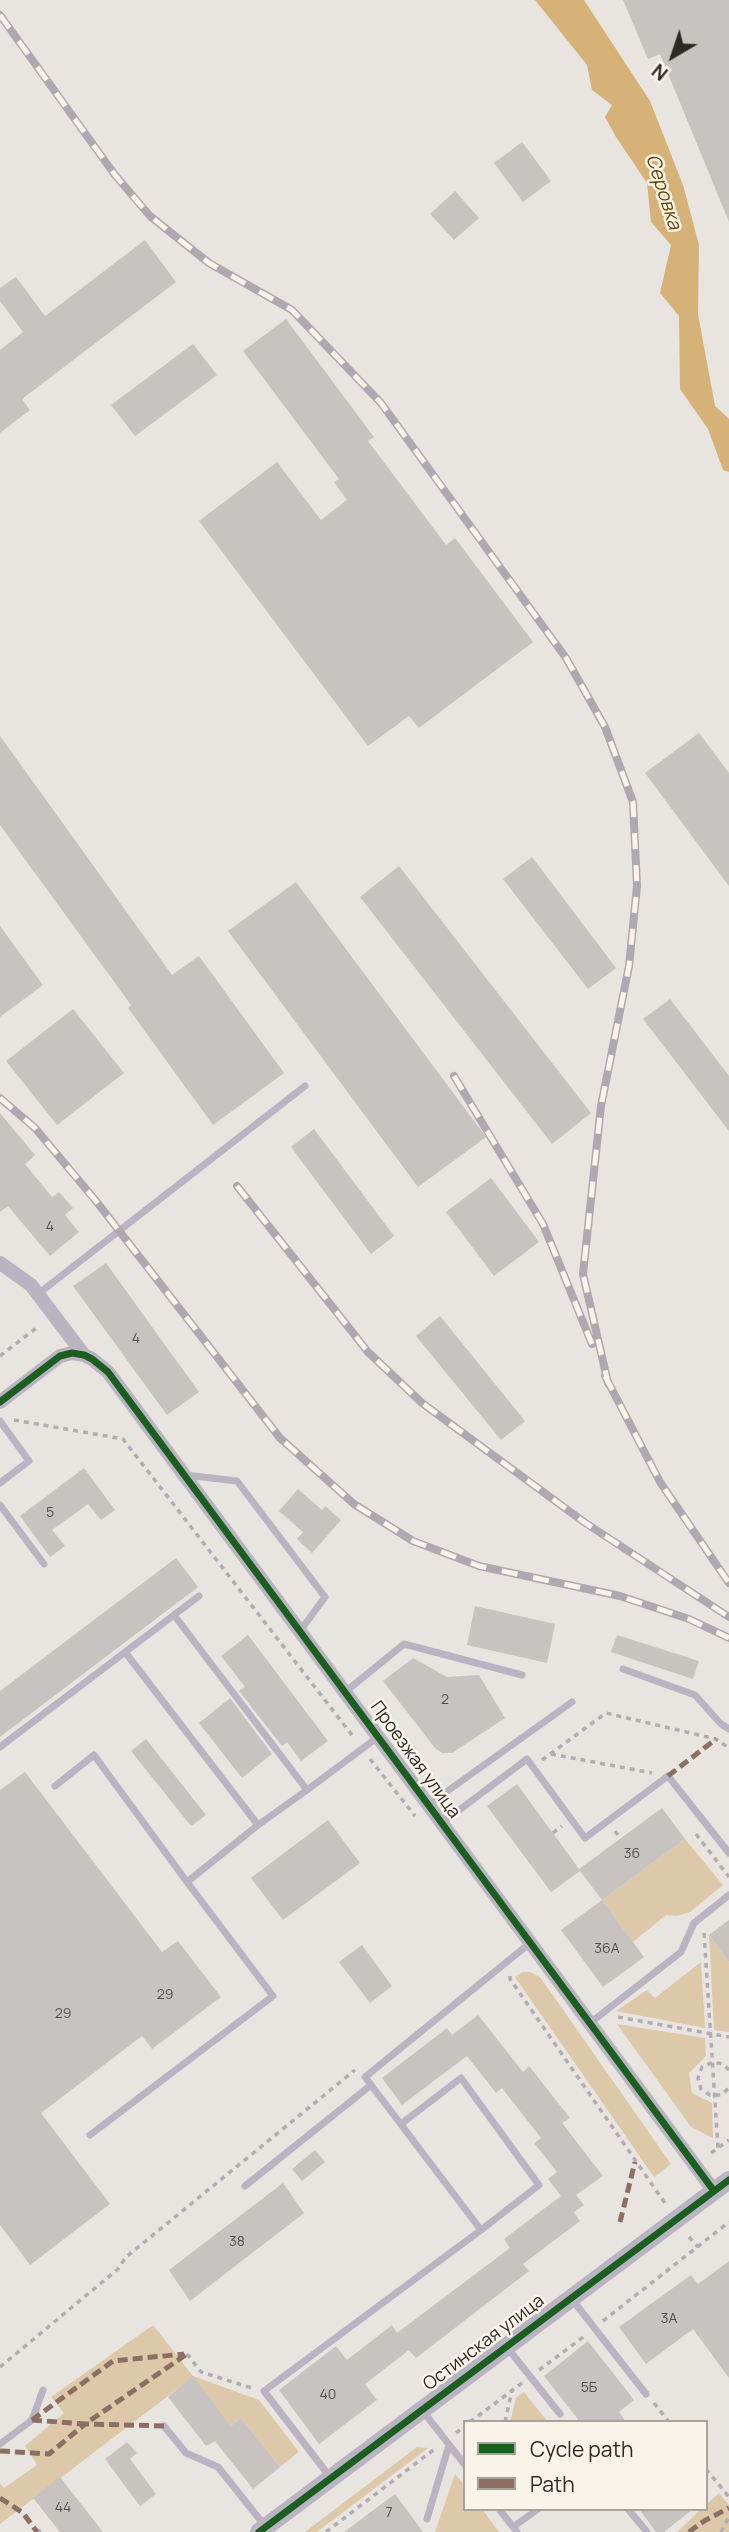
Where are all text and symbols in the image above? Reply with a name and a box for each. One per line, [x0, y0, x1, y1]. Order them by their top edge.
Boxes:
north arrow [638, 21, 708, 91]
text: N [646, 58, 673, 87]
water label: Серовка [640, 152, 686, 232]
house number: 4 [46, 1219, 54, 1235]
house number: 4 [132, 1331, 140, 1347]
house number: 5 [46, 1505, 54, 1521]
house number: 2 [441, 1692, 449, 1708]
street label: Проезжая улица [365, 1697, 465, 1823]
house number: 36 [624, 1846, 640, 1862]
house number: 36А [594, 1941, 620, 1957]
house number: 29 [157, 1987, 173, 2003]
house number: 29 [55, 2006, 71, 2022]
house number: 38 [229, 2234, 245, 2250]
street label: Остинская улица [419, 2290, 549, 2396]
house number: 3А [661, 2311, 677, 2327]
house number: 5Б [581, 2380, 597, 2396]
house number: 40 [320, 2387, 336, 2403]
legend [463, 2420, 708, 2511]
text: Cycle path [530, 2435, 633, 2463]
text: Path [530, 2470, 575, 2498]
house number: 44 [55, 2500, 71, 2516]
house number: 7 [385, 2505, 393, 2521]

